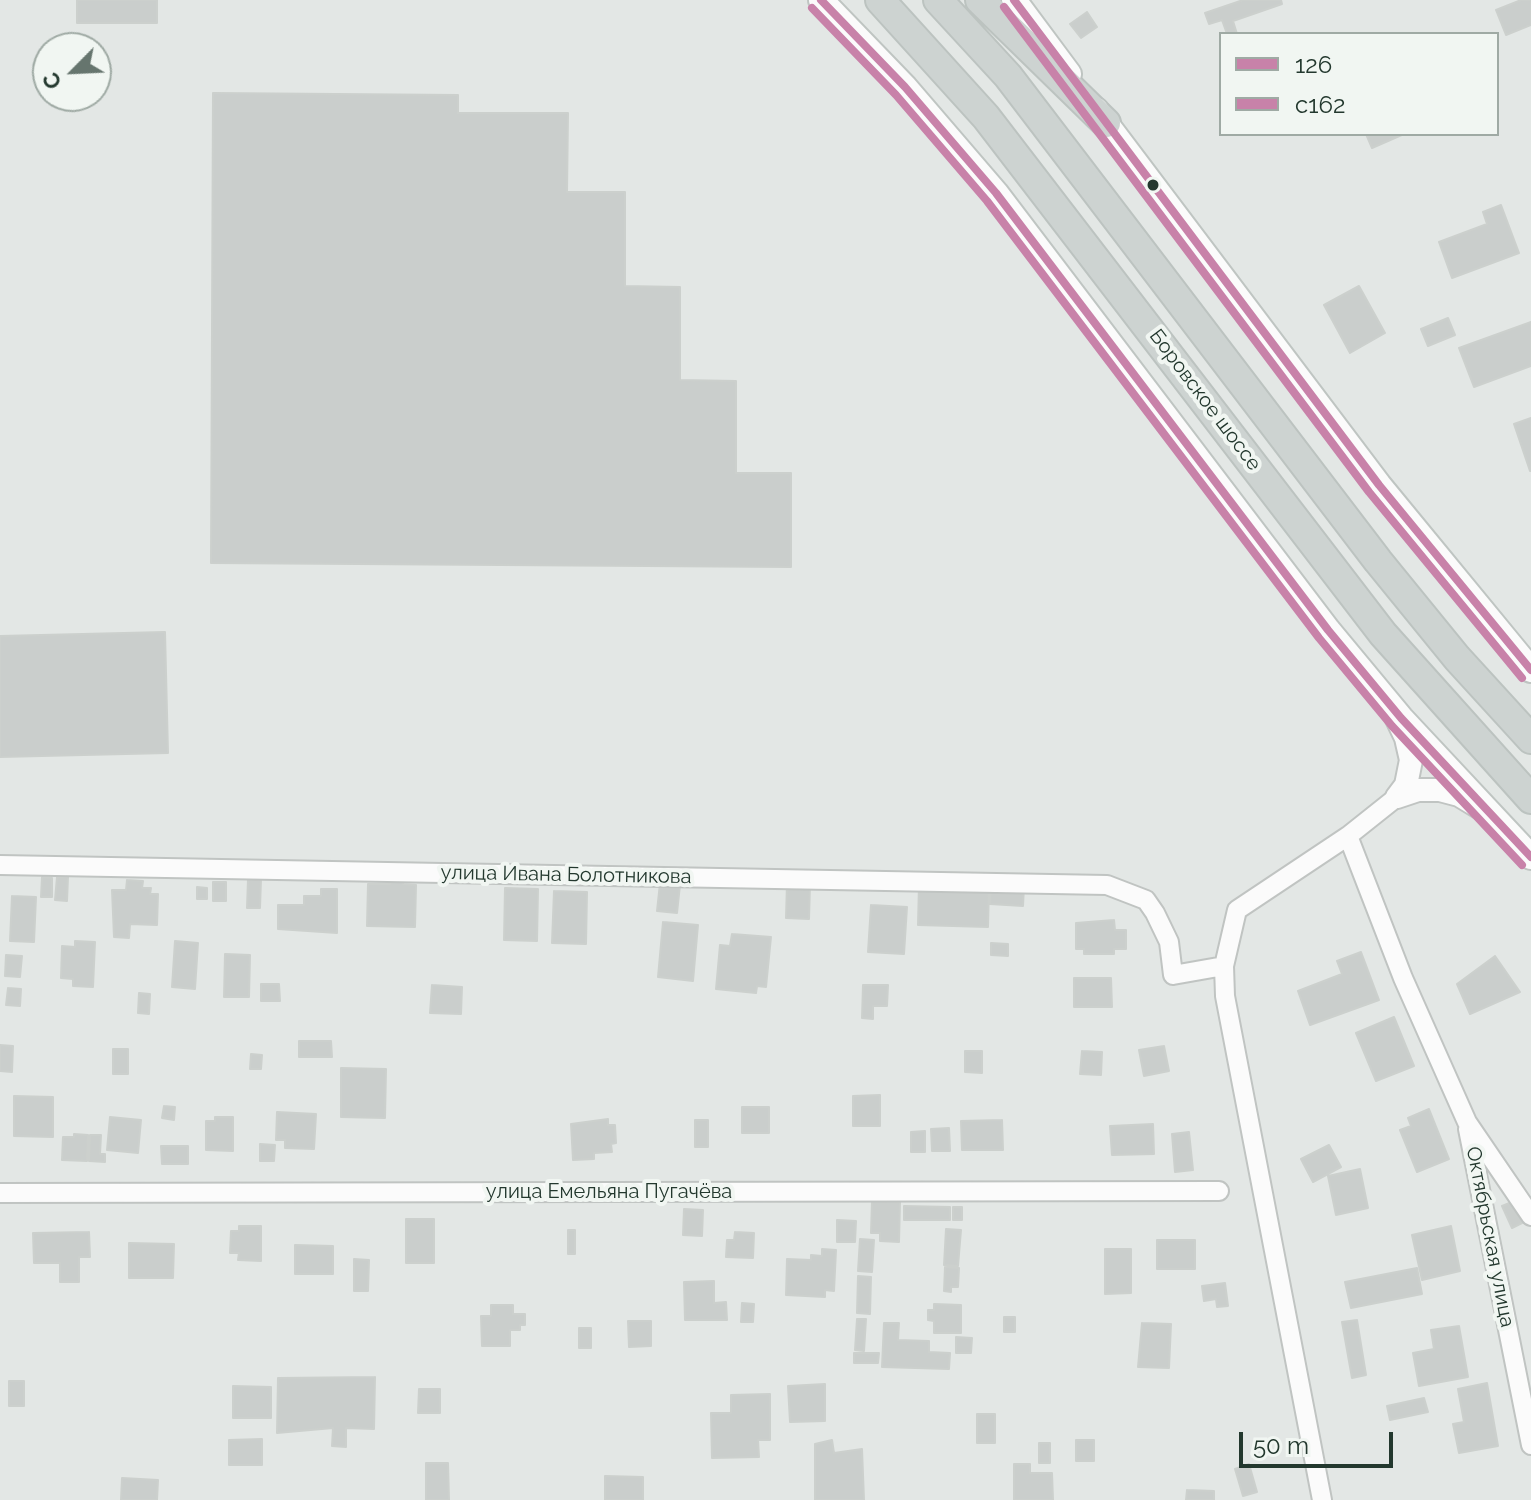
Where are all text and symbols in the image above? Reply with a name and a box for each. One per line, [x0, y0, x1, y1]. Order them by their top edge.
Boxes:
north arrow [32, 32, 112, 112]
legend [1219, 32, 1499, 136]
text: 126 [1295, 50, 1332, 79]
text: С [37, 69, 67, 93]
text: с162 [1295, 90, 1345, 119]
unlabelled marker [1145, 177, 1161, 193]
street label: Боровское шоссе [1144, 325, 1266, 475]
street label: улица Ивана Болотникова [440, 861, 692, 889]
street label: Октябрьская улица [1461, 1145, 1519, 1329]
street label: улица Емельяна Пугачёва [486, 1180, 732, 1204]
scale bar [1243, 1416, 1397, 1466]
text: 50 m [1253, 1431, 1309, 1460]

